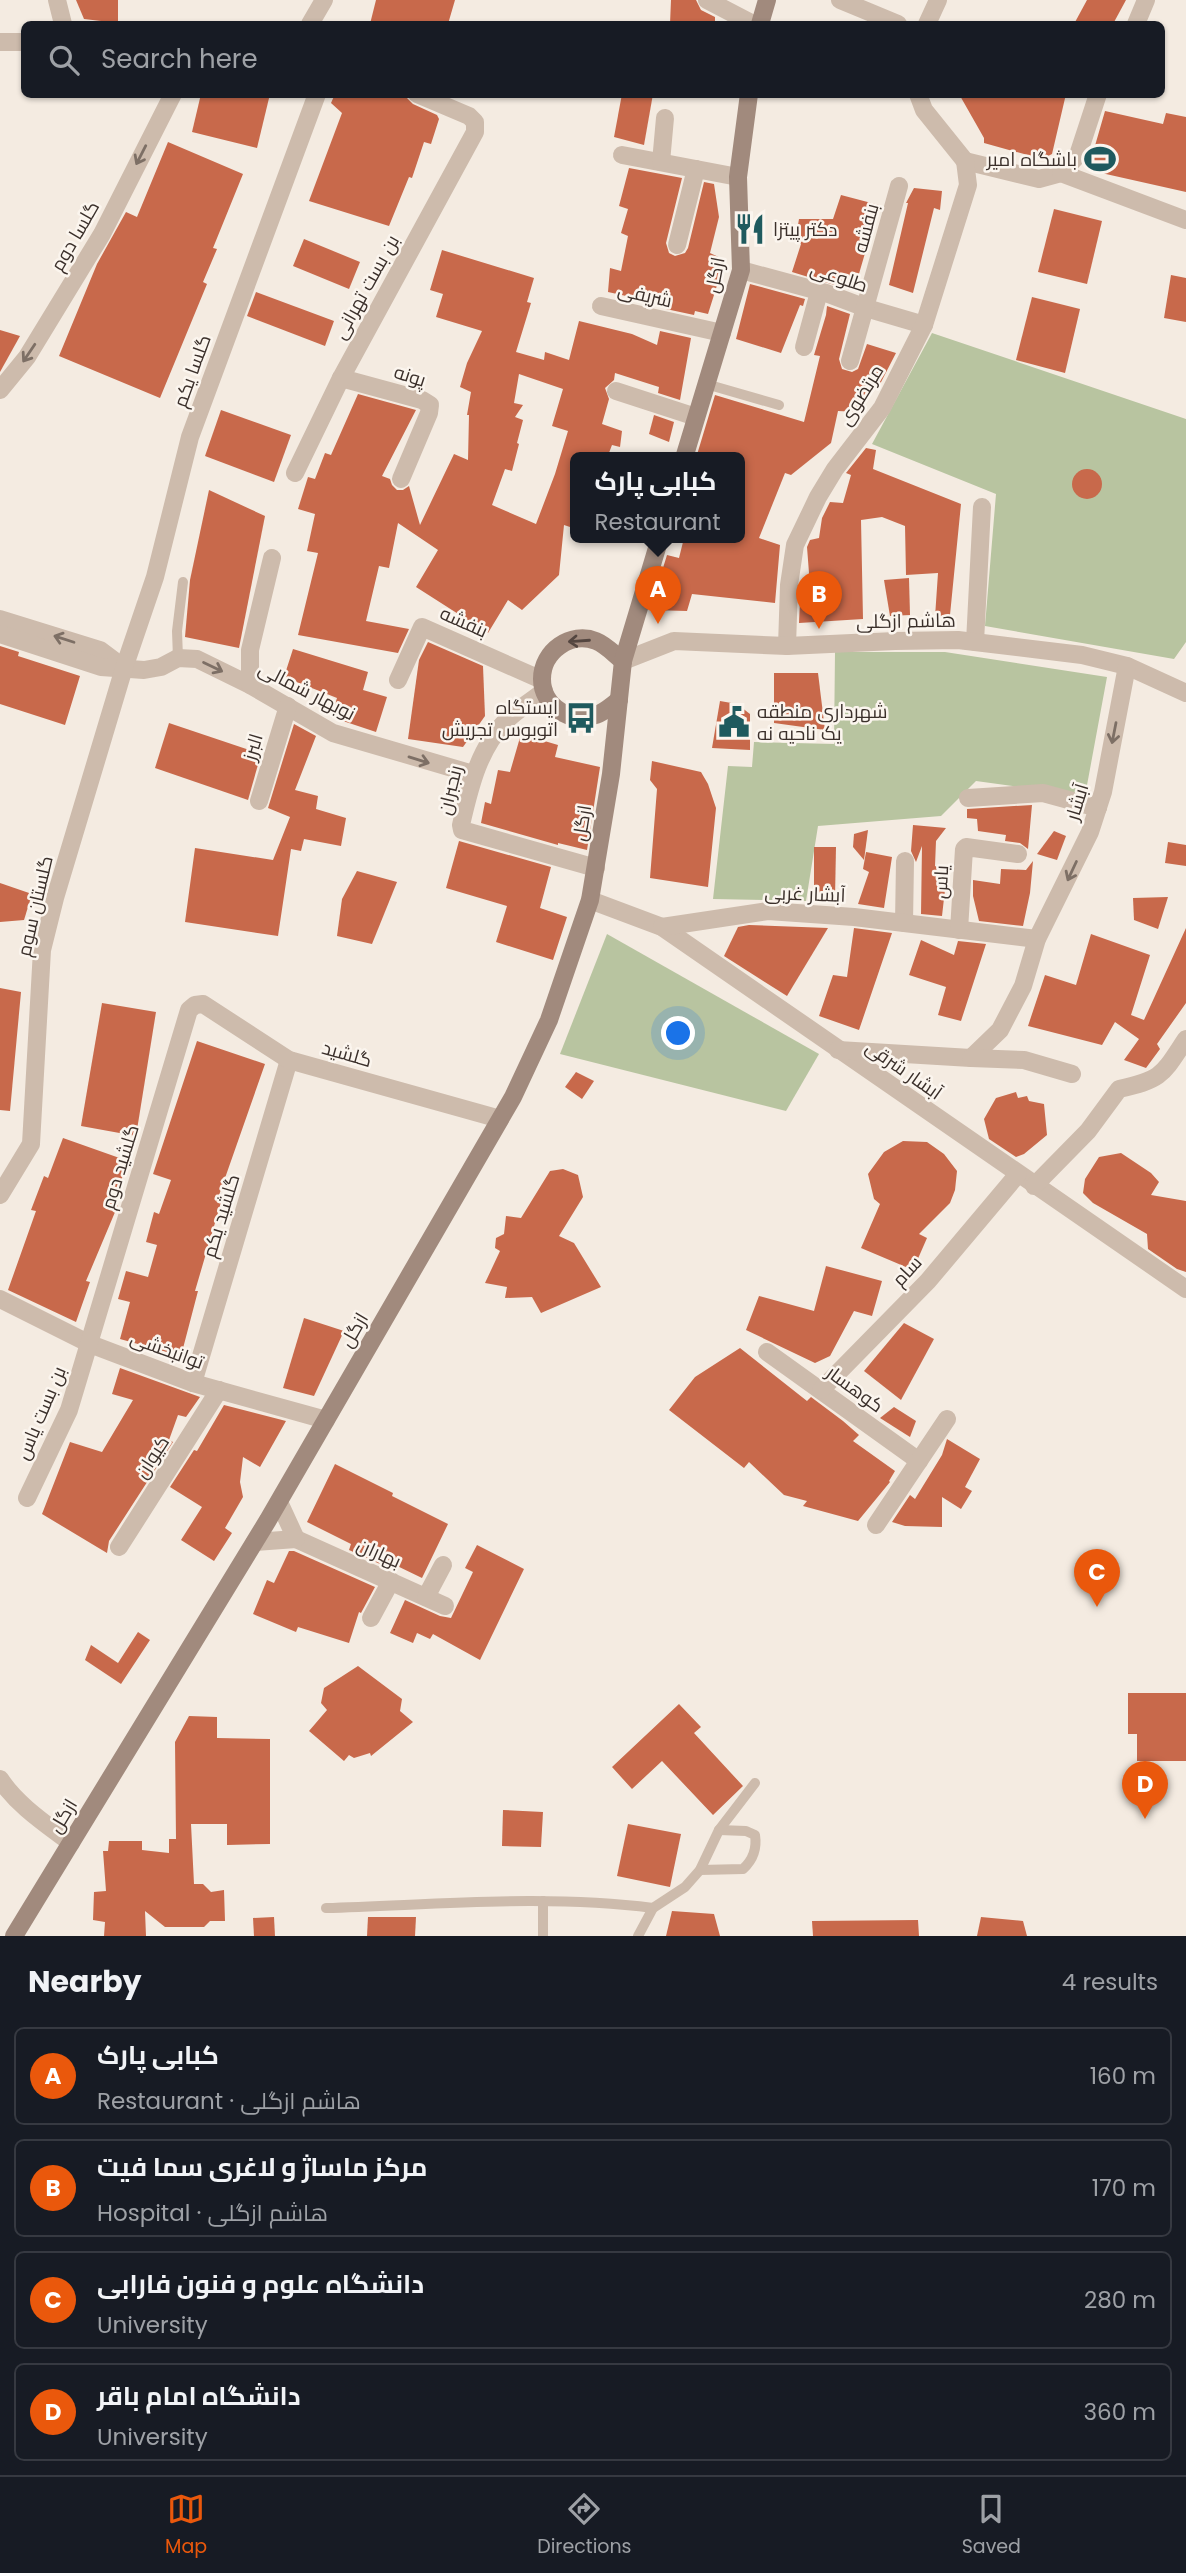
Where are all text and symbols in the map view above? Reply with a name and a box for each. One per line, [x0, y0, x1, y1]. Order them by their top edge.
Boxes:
search box [21, 21, 1165, 98]
icon: search [45, 41, 83, 79]
text: Search here [101, 41, 258, 77]
sports icon: باشگاه امیر [1083, 142, 1117, 176]
one-way arrow [134, 144, 148, 165]
place label: باشگاه امیر [986, 146, 1077, 173]
street label: گلسا دوم [44, 196, 106, 276]
street label: بنفشه [846, 200, 886, 256]
restaurant icon: دکتر پیتزا [733, 212, 767, 246]
place label: دکتر پیتزا [773, 216, 837, 243]
street label: بن بست تهرانی [326, 230, 406, 344]
street label: ازگل [698, 255, 732, 295]
street label: طلوعی [807, 255, 871, 299]
street label: شریفی [615, 276, 675, 314]
street label: گلسا يكم [166, 331, 218, 411]
one-way arrow [22, 342, 36, 362]
street label: پونه [391, 358, 429, 394]
street label: مرتضوی [832, 359, 890, 431]
popup [570, 452, 745, 543]
text: کبابی پارک [594, 463, 716, 499]
text: Restaurant [594, 506, 721, 538]
pin: A [635, 566, 681, 624]
pin: B [796, 571, 842, 629]
street label: بنفشه [436, 599, 492, 645]
street label: هاشم ازگلی [856, 607, 956, 635]
one-way arrow [54, 632, 76, 644]
one-way arrow [568, 635, 591, 648]
street label: نوبهار شمالی [254, 655, 360, 727]
one-way arrow [202, 660, 223, 674]
place label: ایستگاه اتوبوس تجریش [442, 694, 558, 743]
place label: شهرداری منطقه یک ناحیه نه [757, 698, 887, 747]
bus stop icon: ایستگاه اتوبوس تجریش [564, 701, 598, 735]
public building icon: شهرداری منطقه یک ناحیه نه [717, 705, 751, 739]
one-way arrow [1107, 721, 1121, 744]
street label: البرز [236, 730, 270, 765]
one-way arrow [408, 754, 430, 767]
street label: رنجبران [431, 762, 469, 818]
street label: آبشار [1058, 780, 1095, 825]
street label: ازگل [566, 803, 598, 843]
street label: گلستان سوم [10, 853, 60, 959]
one-way arrow [1065, 860, 1078, 881]
street label: یاس [927, 864, 955, 900]
street label: آبشار غربی [764, 879, 846, 909]
your location [661, 1016, 695, 1050]
street label: گلشید [319, 1034, 375, 1074]
street label: آبشار شرقی [860, 1034, 948, 1106]
street label: گلشيد دوم [94, 1121, 146, 1213]
street label: گلشيد يكم [196, 1171, 246, 1261]
street label: سام [886, 1250, 928, 1292]
street label: ازگل [333, 1308, 375, 1352]
street label: توانبخشی [126, 1324, 208, 1376]
street label: کوهسار [820, 1358, 889, 1419]
street label: بن بست یاس [9, 1362, 73, 1464]
street label: کیوان [128, 1430, 176, 1484]
street label: بهاران [353, 1531, 405, 1575]
pin: C [1074, 1549, 1120, 1607]
pin: D [1122, 1761, 1168, 1819]
street label: ازگل [42, 1794, 84, 1838]
text: Nearby [28, 1960, 142, 2003]
text: 4 results [1062, 1966, 1158, 1998]
text: کبابی پارک [97, 2037, 219, 2073]
text: A [45, 2060, 61, 2092]
text: 160 m [1090, 2060, 1156, 2092]
text: Restaurant · هاشم ازگلی [97, 2085, 361, 2117]
text: مرکز ماساژ و لاغری سما فیت [97, 2149, 427, 2185]
text: B [45, 2172, 61, 2204]
text: 170 m [1092, 2172, 1156, 2204]
text: Hospital · هاشم ازگلی [97, 2197, 328, 2229]
text: دانشگاه علوم و فنون فارابی [97, 2266, 424, 2302]
text: C [44, 2284, 62, 2316]
text: 280 m [1084, 2284, 1156, 2316]
text: University [97, 2309, 208, 2341]
text: دانشگاه امام باقر [97, 2378, 301, 2414]
text: D [45, 2396, 61, 2428]
text: 360 m [1084, 2396, 1156, 2428]
text: University [97, 2421, 208, 2453]
tab: Map [165, 2490, 207, 2561]
tab: Directions [537, 2490, 632, 2561]
tab: Saved [962, 2490, 1021, 2561]

